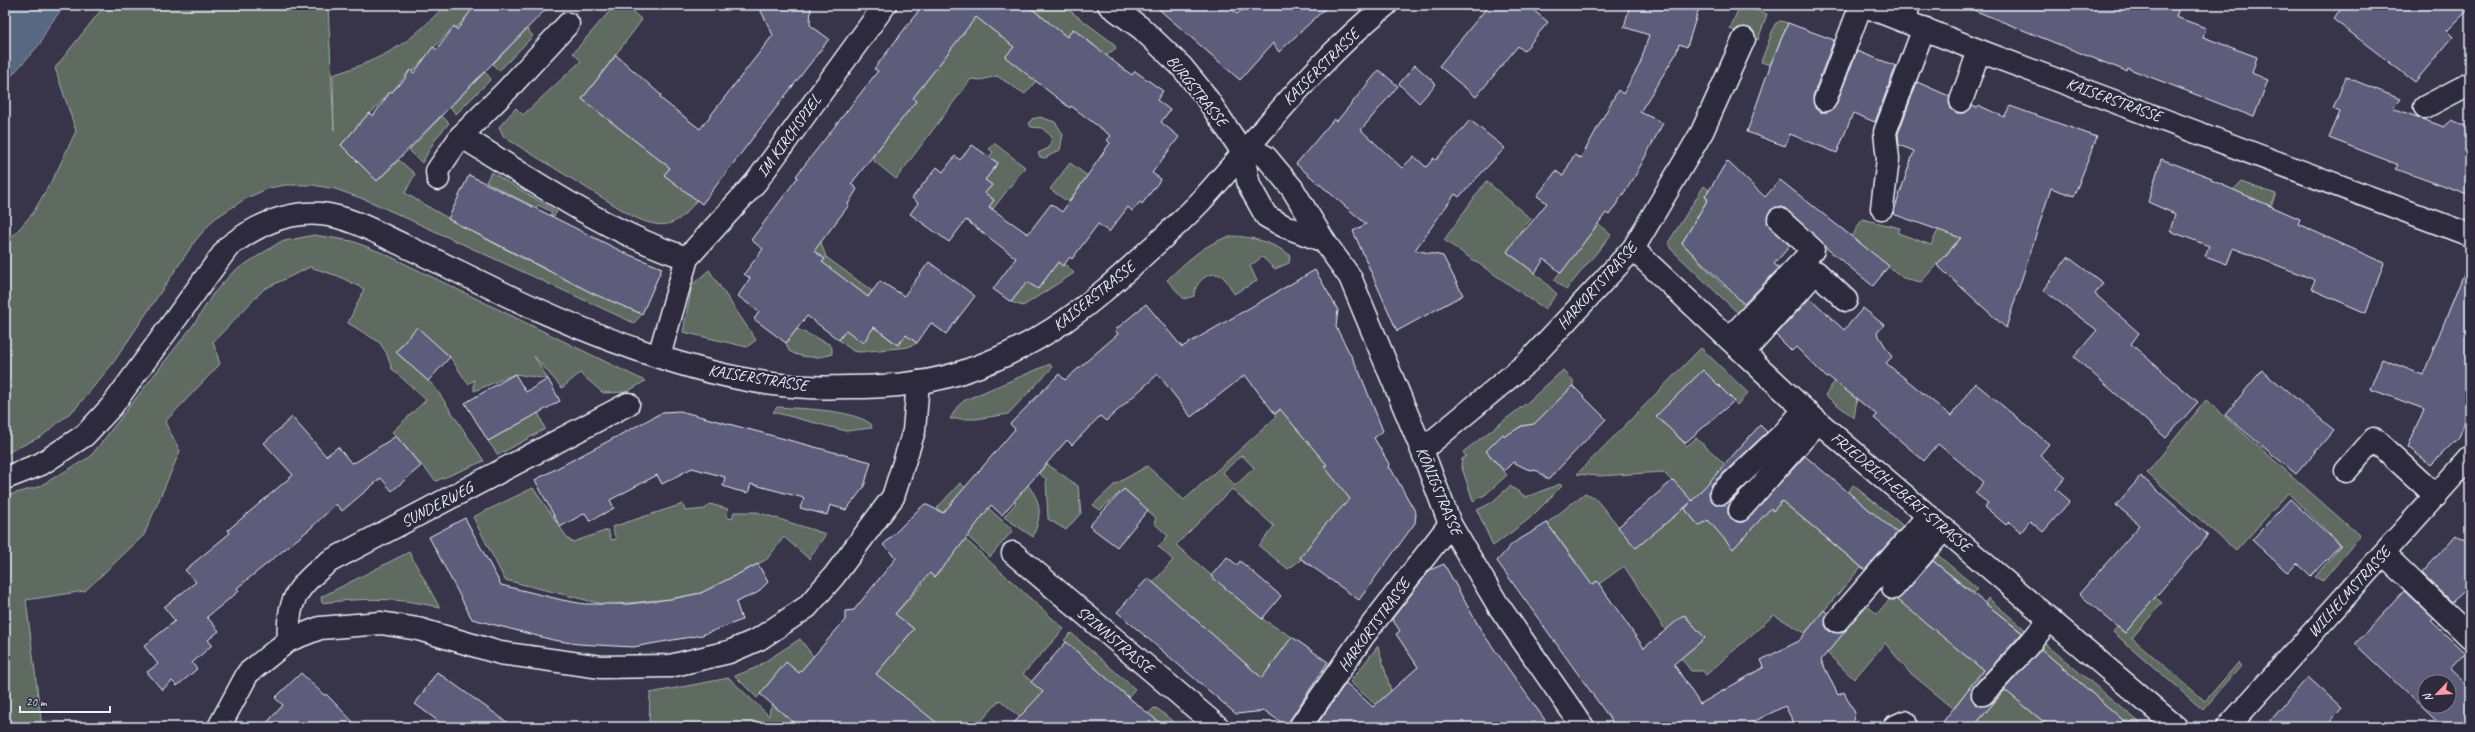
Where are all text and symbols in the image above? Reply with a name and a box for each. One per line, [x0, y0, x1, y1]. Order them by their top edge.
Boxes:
street label: KAISERSTRASSE [1279, 23, 1365, 109]
street label: BURGSTRASSE [1162, 51, 1233, 132]
street label: KAISERSTRASSE [2064, 73, 2167, 127]
street label: IM KIRCHSPIEL [752, 91, 826, 181]
street label: HARKORTSTRASSE [1553, 236, 1643, 334]
street label: KAISERSTRASSE [1049, 255, 1141, 335]
street label: KAISERSTRASSE [707, 360, 811, 396]
street label: FRIEDRICH-EBERT-STRASSE [1827, 428, 1977, 558]
street label: KÖNIGSTRASSE [1411, 444, 1467, 540]
street label: SUNDERWEG [398, 477, 478, 532]
street label: WILHELMSTRASSE [2303, 541, 2396, 641]
street label: HARKORTSTRASSE [1333, 572, 1416, 675]
street label: SPINNSTRASSE [1072, 602, 1159, 679]
north arrow [2417, 674, 2457, 714]
scale bar [20, 688, 110, 714]
text: N [2419, 690, 2436, 704]
text: 20 m [26, 694, 48, 710]

